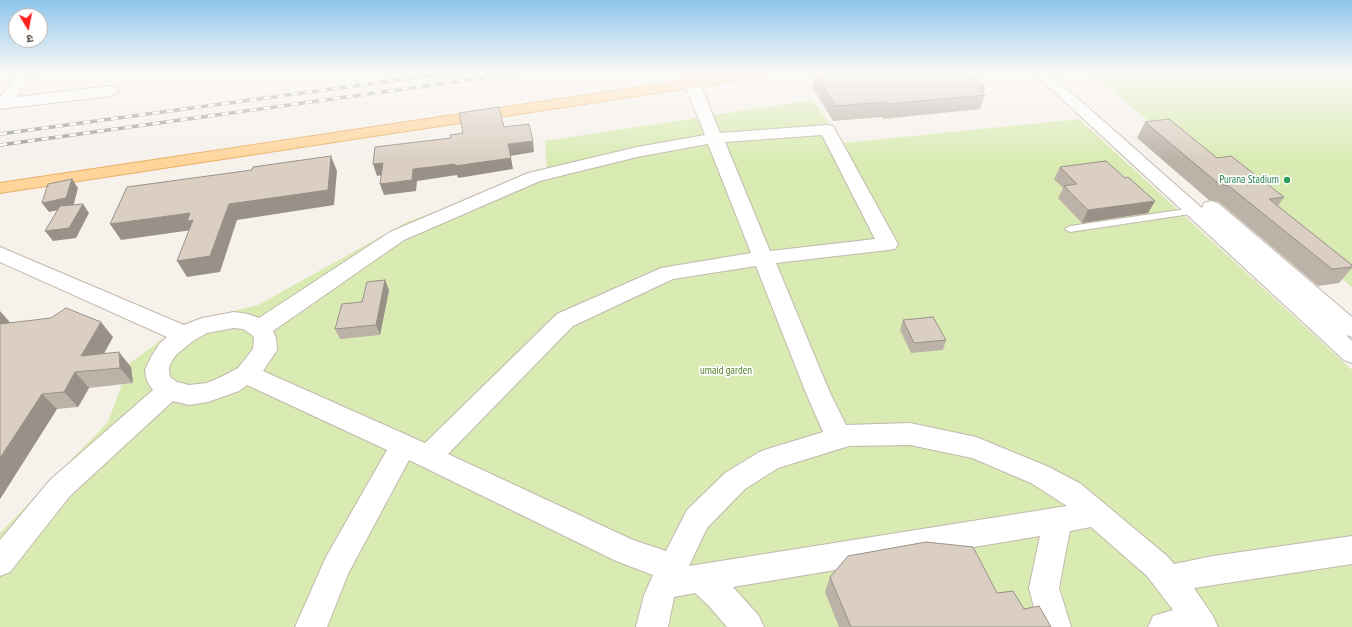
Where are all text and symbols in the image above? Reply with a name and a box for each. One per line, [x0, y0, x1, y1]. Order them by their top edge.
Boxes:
north arrow [8, 8, 48, 48]
text: उ [26, 31, 34, 46]
place label: Purana Stadium [1219, 173, 1279, 187]
marker: Purana Stadium [1282, 175, 1292, 185]
park label: umaid garden [700, 364, 752, 378]

